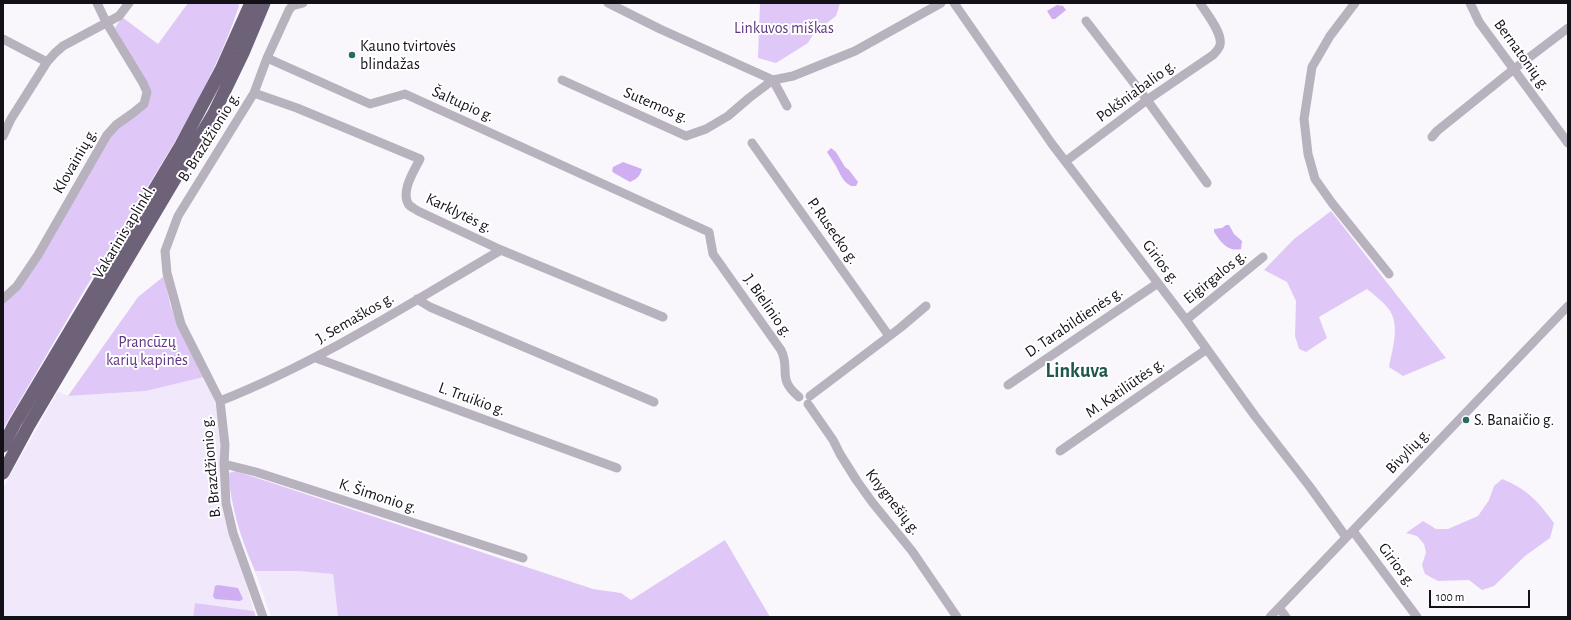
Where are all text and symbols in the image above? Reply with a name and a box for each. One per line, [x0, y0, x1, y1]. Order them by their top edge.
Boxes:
street label: Bernatonių g. [1490, 16, 1554, 94]
park label: Linkuvos miškas [734, 18, 834, 38]
place label: Kauno tvirtovės blindažas [360, 36, 456, 74]
marker: Kauno tvirtovės blindažas [347, 50, 357, 60]
street label: Pokšniabalio g. [1092, 56, 1180, 126]
street label: Šaltupio g. [429, 82, 497, 126]
street label: Sutemos g. [621, 83, 691, 127]
street label: B. Brazdžionio g. [174, 89, 244, 185]
street label: Klovainių g. [49, 125, 101, 197]
street label: Vakarinis aplinkl. [88, 182, 160, 282]
street label: Karklytės g. [423, 189, 495, 237]
street label: P. Rusecko g. [803, 194, 863, 268]
street label: Girios g. [1138, 236, 1184, 288]
street label: Eigirgalos g. [1180, 246, 1250, 308]
street label: J. Bielinio g. [739, 271, 797, 341]
street label: D. Tarabildienės g. [1022, 282, 1126, 362]
street label: J. Semaškos g. [313, 288, 397, 348]
park label: Prancūzų karių kapinės [106, 332, 188, 370]
street label: M. Katiliūtės g. [1082, 354, 1168, 422]
district label: Linkuva [1046, 359, 1108, 383]
street label: L. Truikio g. [436, 378, 508, 420]
place label: S. Banaičio g. [1474, 410, 1554, 430]
street label: B. Brazdžionio g. [197, 415, 225, 519]
marker: S. Banaičio g. [1461, 415, 1471, 425]
street label: Bivylių g. [1382, 424, 1434, 478]
street label: Knygnešių g. [861, 465, 925, 539]
street label: K. Šimonio g. [336, 474, 420, 518]
street label: Girios g. [1374, 539, 1420, 591]
scale bar [1431, 582, 1532, 608]
text: 100 m [1436, 591, 1464, 603]

